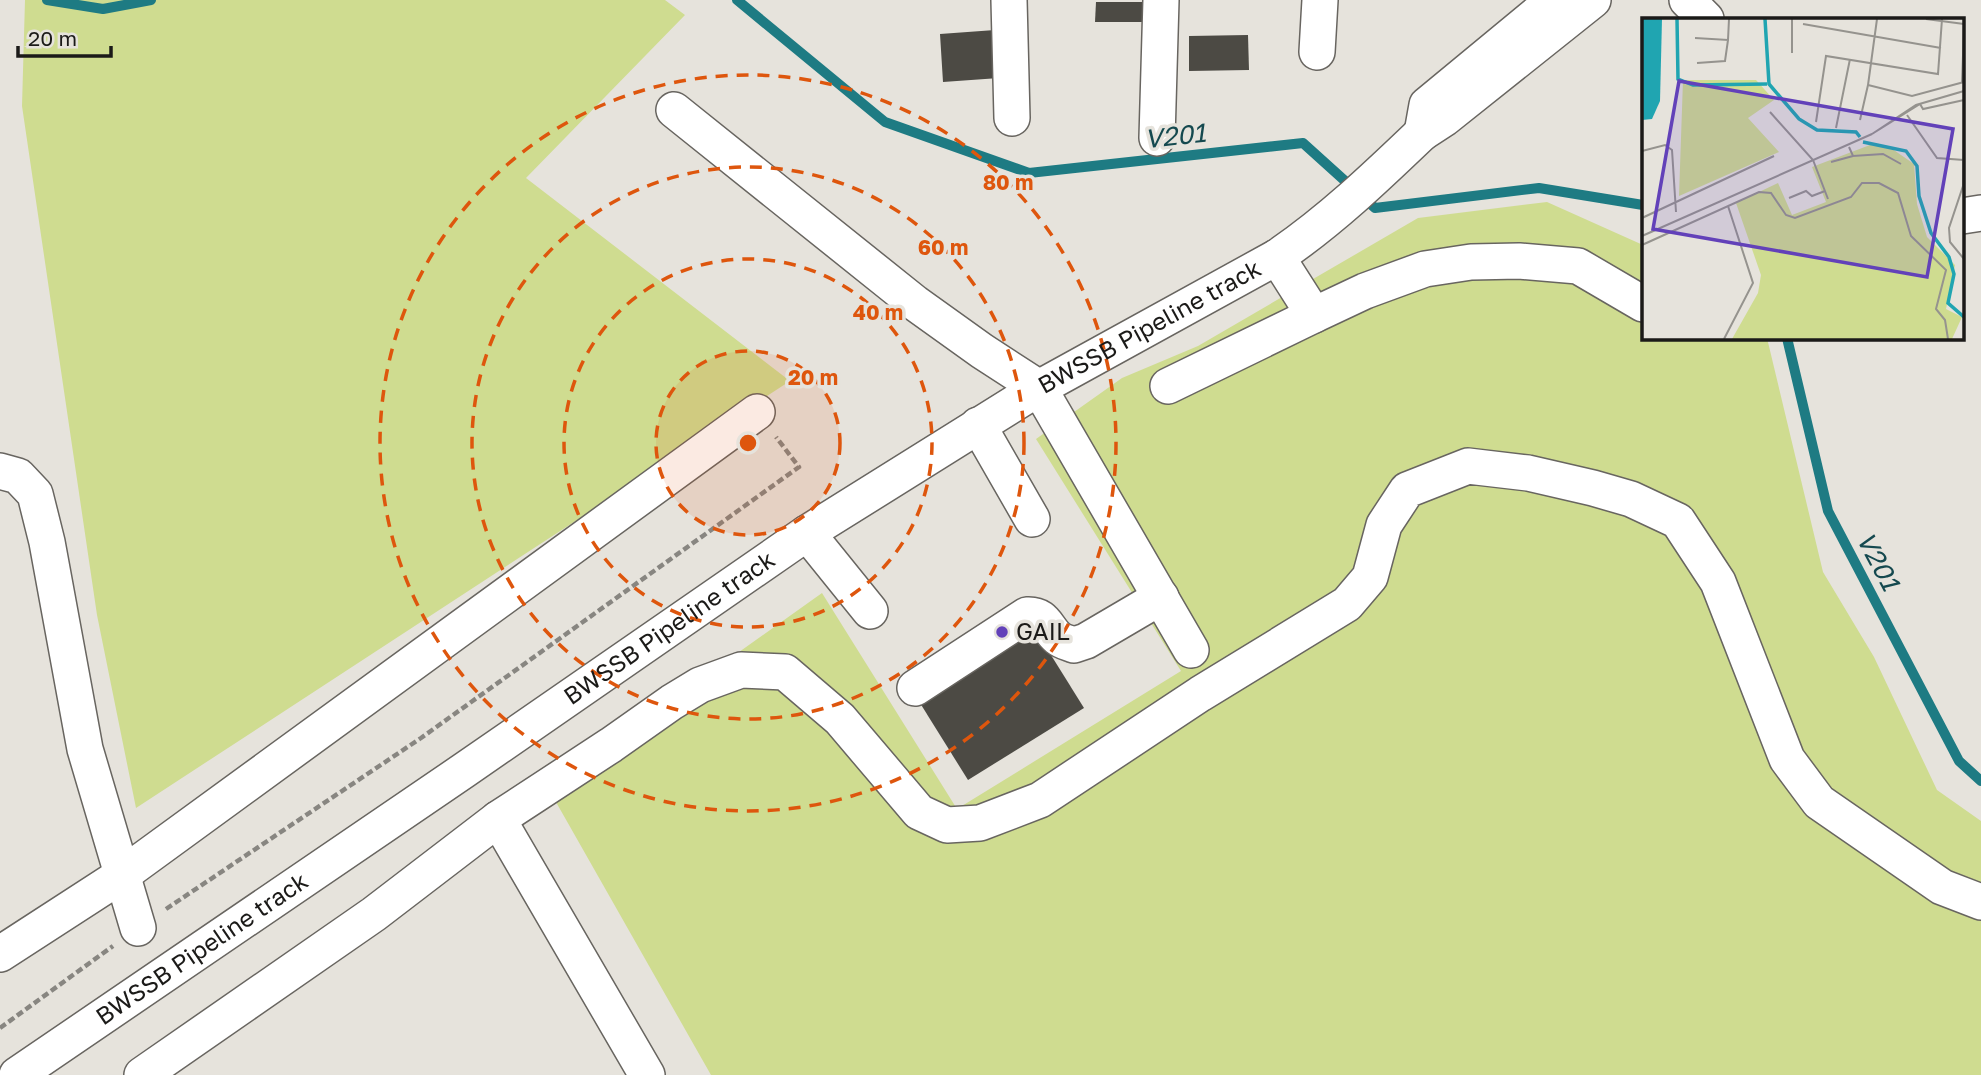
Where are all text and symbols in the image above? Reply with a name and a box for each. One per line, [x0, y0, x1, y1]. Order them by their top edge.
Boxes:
scale bar [18, 14, 110, 58]
inset map [1642, 18, 1964, 340]
text: 20 m [28, 25, 77, 51]
water label: V201 [1143, 117, 1207, 154]
text: 80 m [983, 169, 1033, 195]
text: 60 m [918, 234, 968, 260]
street label: BWSSB Pipeline track [1032, 253, 1266, 399]
text: 40 m [853, 299, 903, 325]
text: 20 m [788, 364, 838, 390]
centre of rings [736, 431, 760, 455]
water label: V201 [1850, 526, 1907, 595]
street label: BWSSB Pipeline track [558, 544, 780, 710]
place label: GAIL [1016, 616, 1070, 645]
marker: GAIL [994, 624, 1010, 640]
street label: BWSSB Pipeline track [90, 865, 313, 1030]

